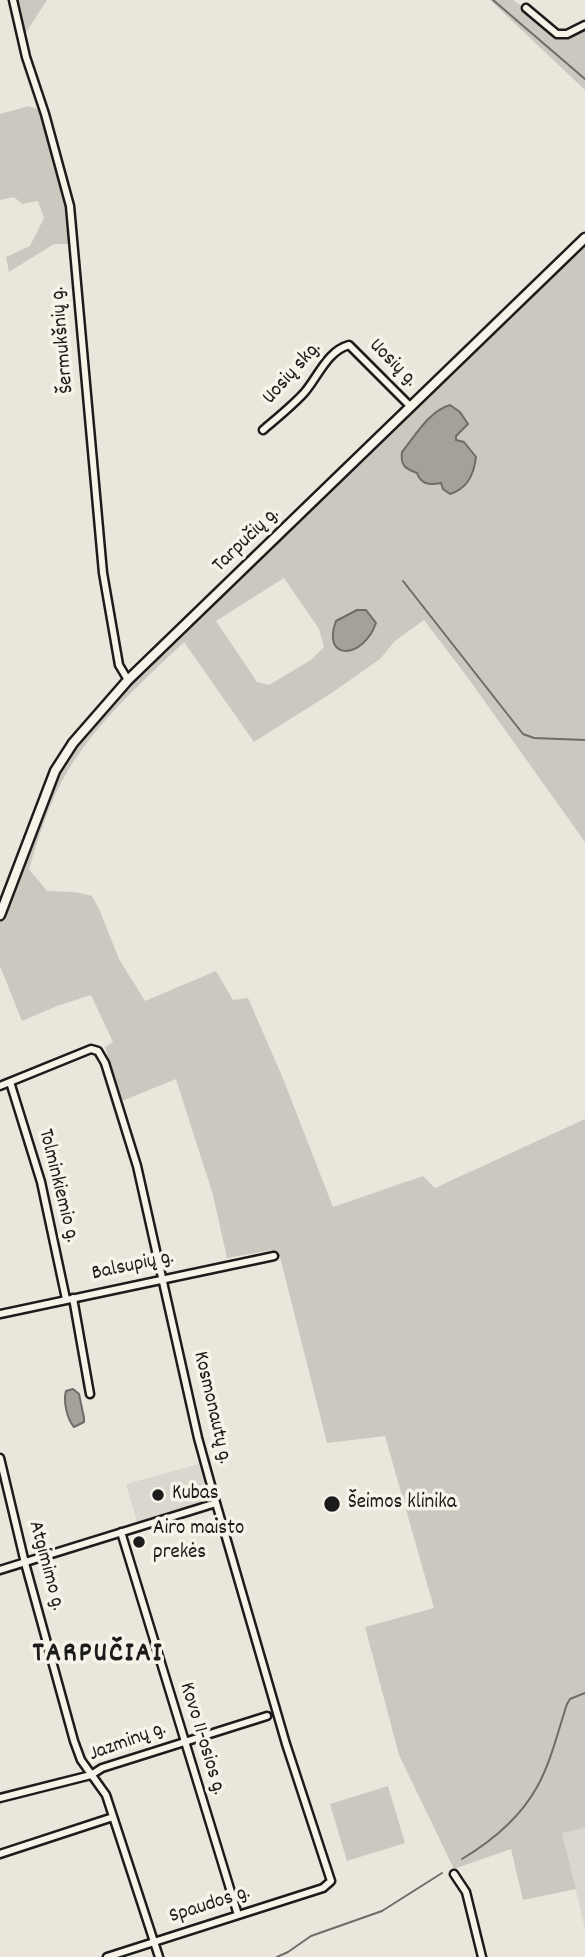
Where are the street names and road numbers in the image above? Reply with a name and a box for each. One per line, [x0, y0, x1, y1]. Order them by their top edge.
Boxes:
street label: Šermukšnių g. [47, 286, 81, 394]
street label: Uosių g. [362, 334, 422, 394]
street label: Uosių skg. [258, 337, 328, 411]
street label: Tarpučių g. [208, 503, 286, 579]
street label: Tolminkiemio g. [31, 1127, 83, 1245]
street label: Balsupių g. [90, 1246, 176, 1288]
street label: Kosmonautų g. [186, 1349, 236, 1467]
street label: Atgimimo g. [21, 1518, 69, 1614]
street label: Kovo 11-osios g. [172, 1680, 230, 1798]
street label: Jazminų g. [86, 1717, 170, 1769]
street label: Spaudos g. [166, 1881, 254, 1931]

